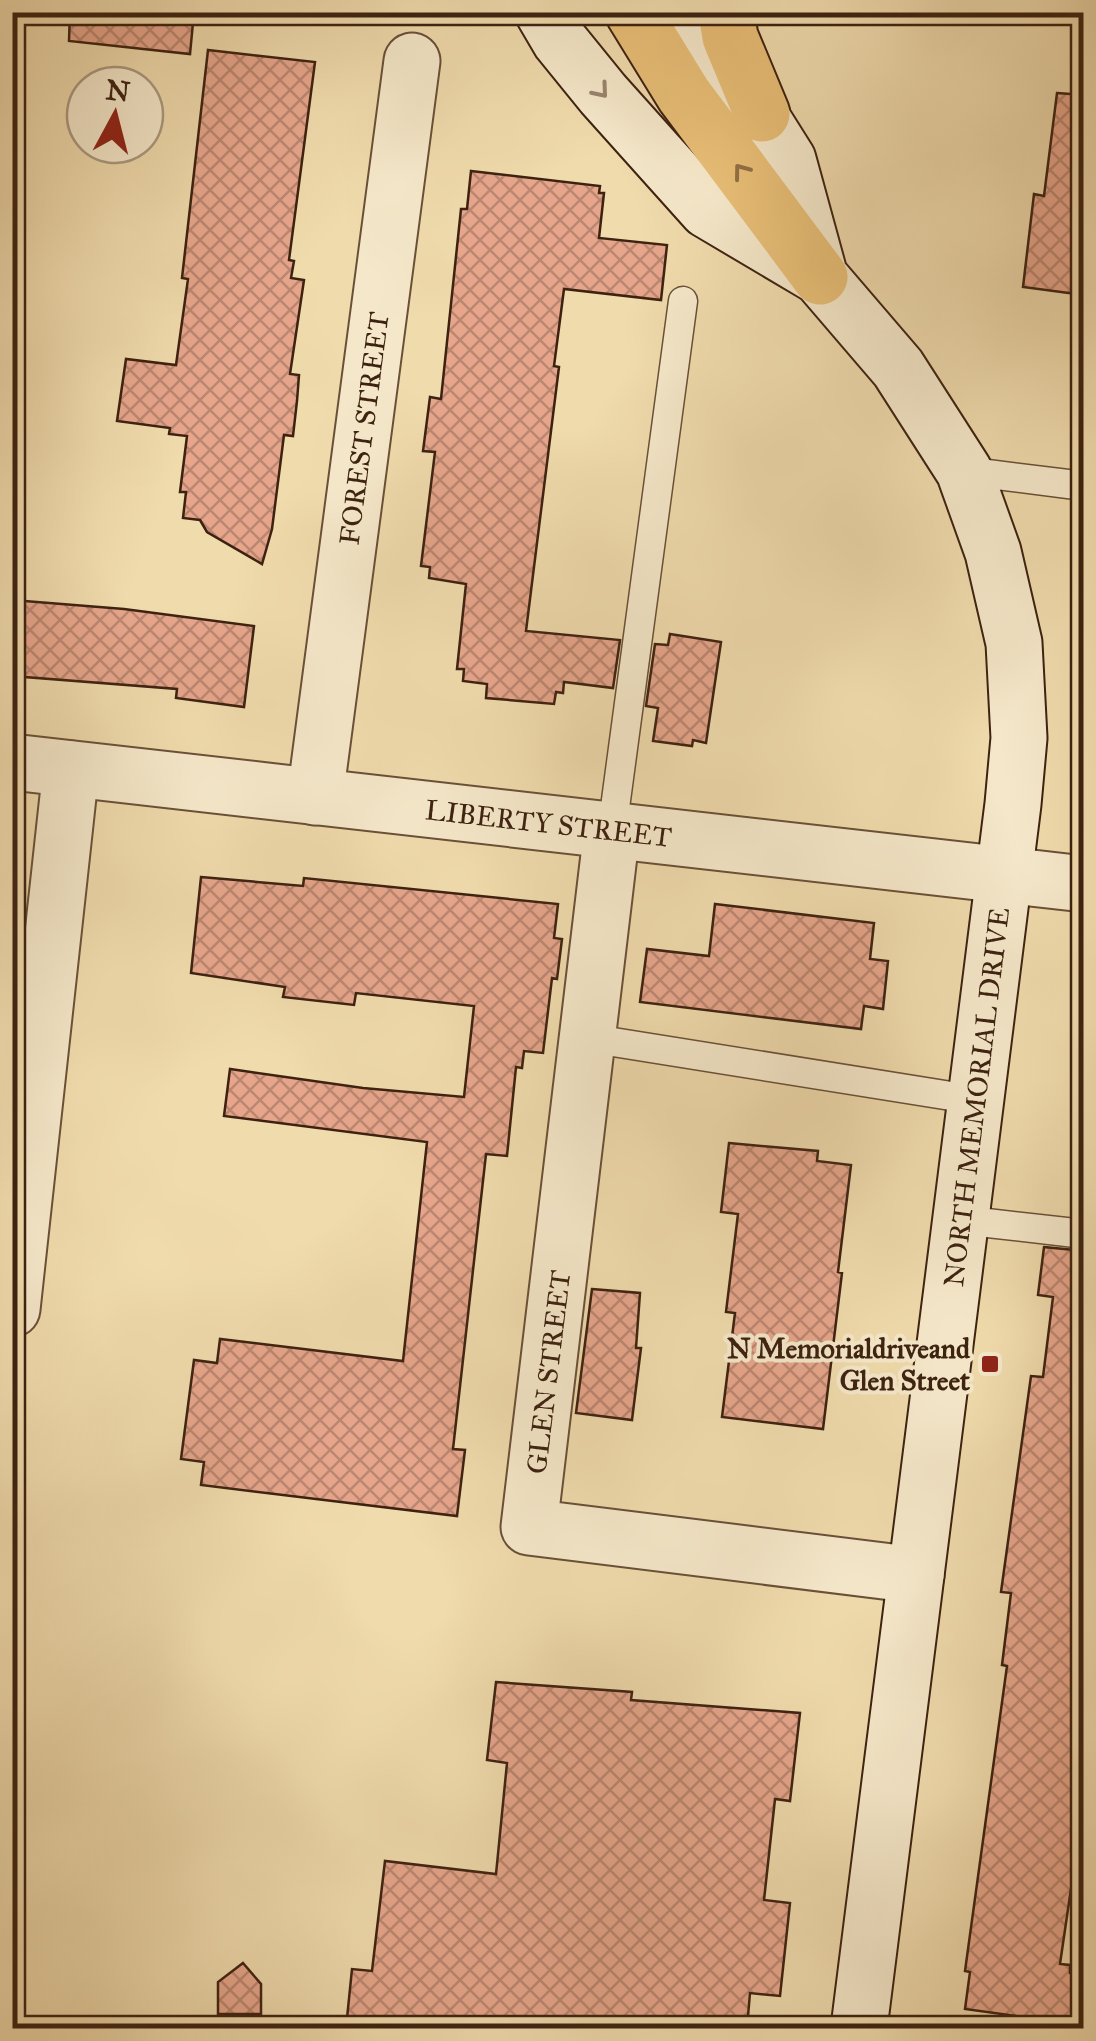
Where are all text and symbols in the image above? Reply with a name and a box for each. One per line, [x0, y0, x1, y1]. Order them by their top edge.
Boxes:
north arrow [65, 65, 165, 165]
text: N [104, 72, 132, 110]
one-way arrow [589, 80, 607, 98]
one-way arrow [735, 164, 752, 182]
street label: FOREST STREET [331, 310, 397, 547]
street label: LIBERTY STREET [423, 792, 674, 855]
street label: NORTH MEMORIAL DRIVE [936, 905, 1017, 1289]
street label: GLEN STREET [519, 1268, 578, 1476]
place label: N Memorialdriveand Glen Street [727, 1331, 971, 1398]
marker: N Memorialdriveand Glen Street [979, 1353, 1001, 1375]

